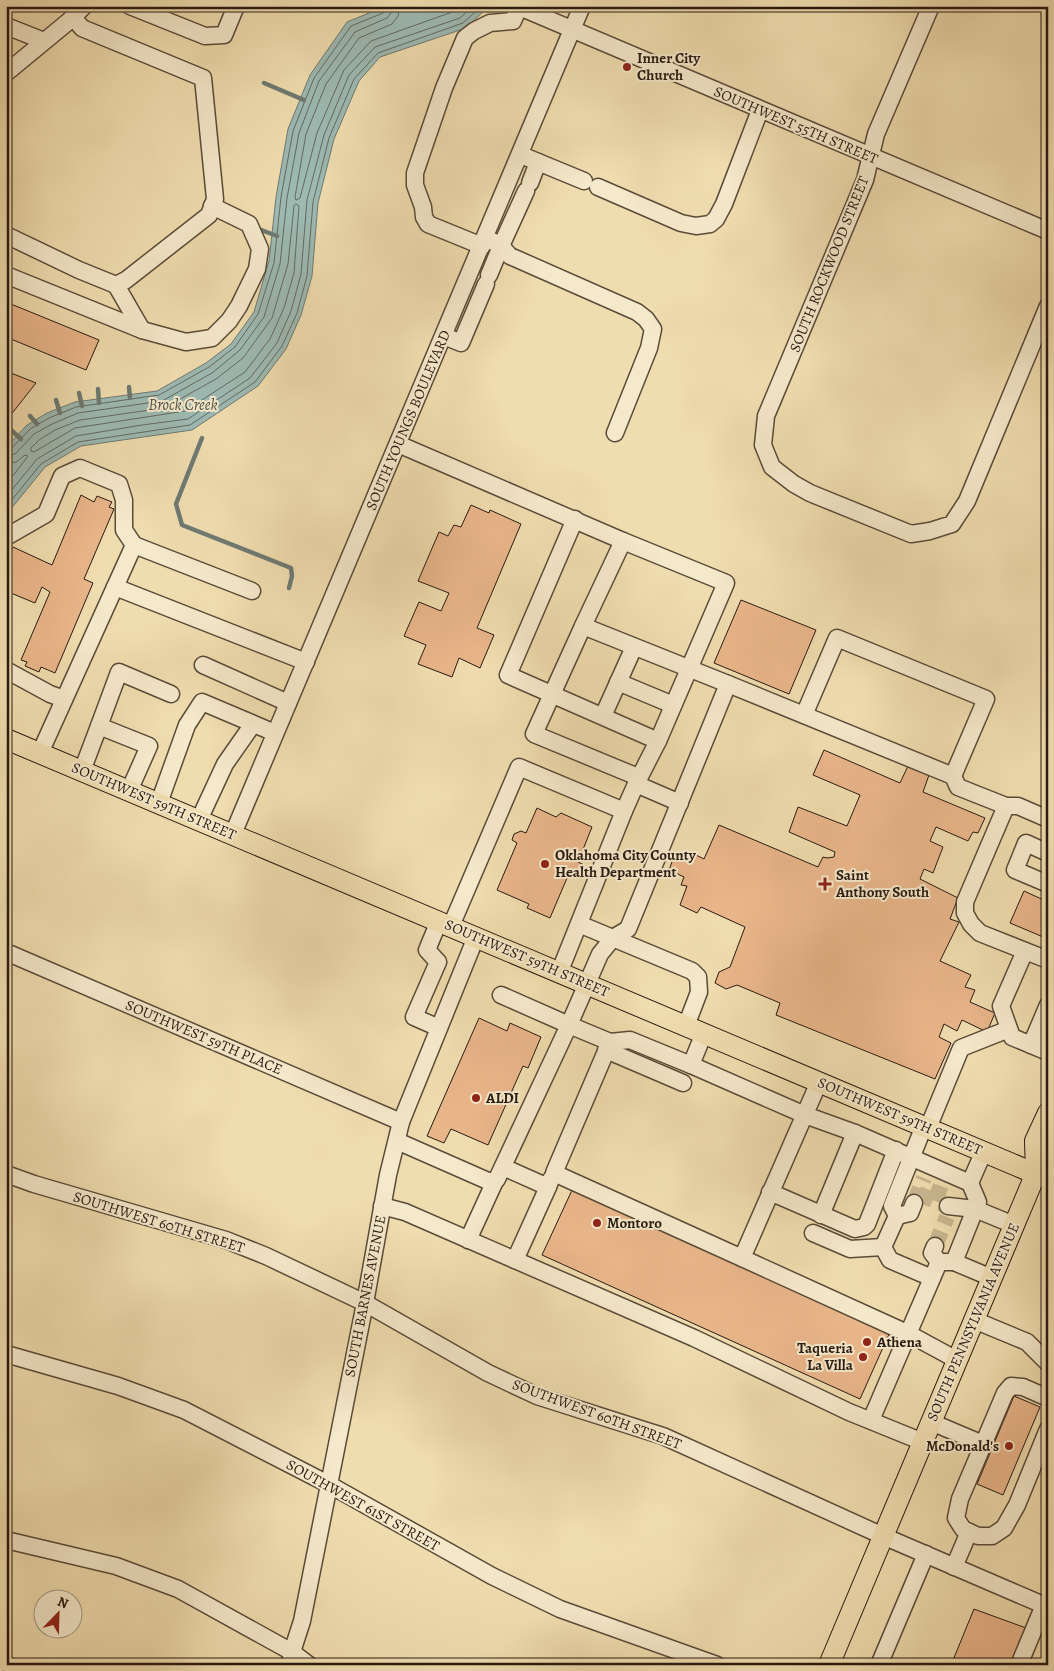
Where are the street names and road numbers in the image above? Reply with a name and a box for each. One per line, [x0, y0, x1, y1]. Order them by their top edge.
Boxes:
street label: SOUTHWEST 55TH STREET [711, 81, 882, 169]
street label: SOUTH ROCKWOOD STREET [784, 172, 874, 355]
street label: SOUTH YOUNGS BOULEVARD [361, 327, 455, 513]
street label: SOUTHWEST 59TH STREET [69, 757, 240, 845]
street label: SOUTHWEST 59TH STREET [442, 914, 613, 1002]
street label: SOUTHWEST 59TH PLACE [122, 995, 286, 1079]
street label: SOUTHWEST 59TH STREET [815, 1072, 986, 1160]
street label: SOUTHWEST 60TH STREET [71, 1186, 248, 1258]
street label: SOUTH BARNES AVENUE [339, 1213, 391, 1379]
street label: SOUTH PENNSYLVANIA AVENUE [922, 1220, 1024, 1424]
street label: SOUTHWEST 60TH STREET [510, 1374, 685, 1454]
street label: SOUTHWEST 61ST STREET [283, 1454, 444, 1556]

